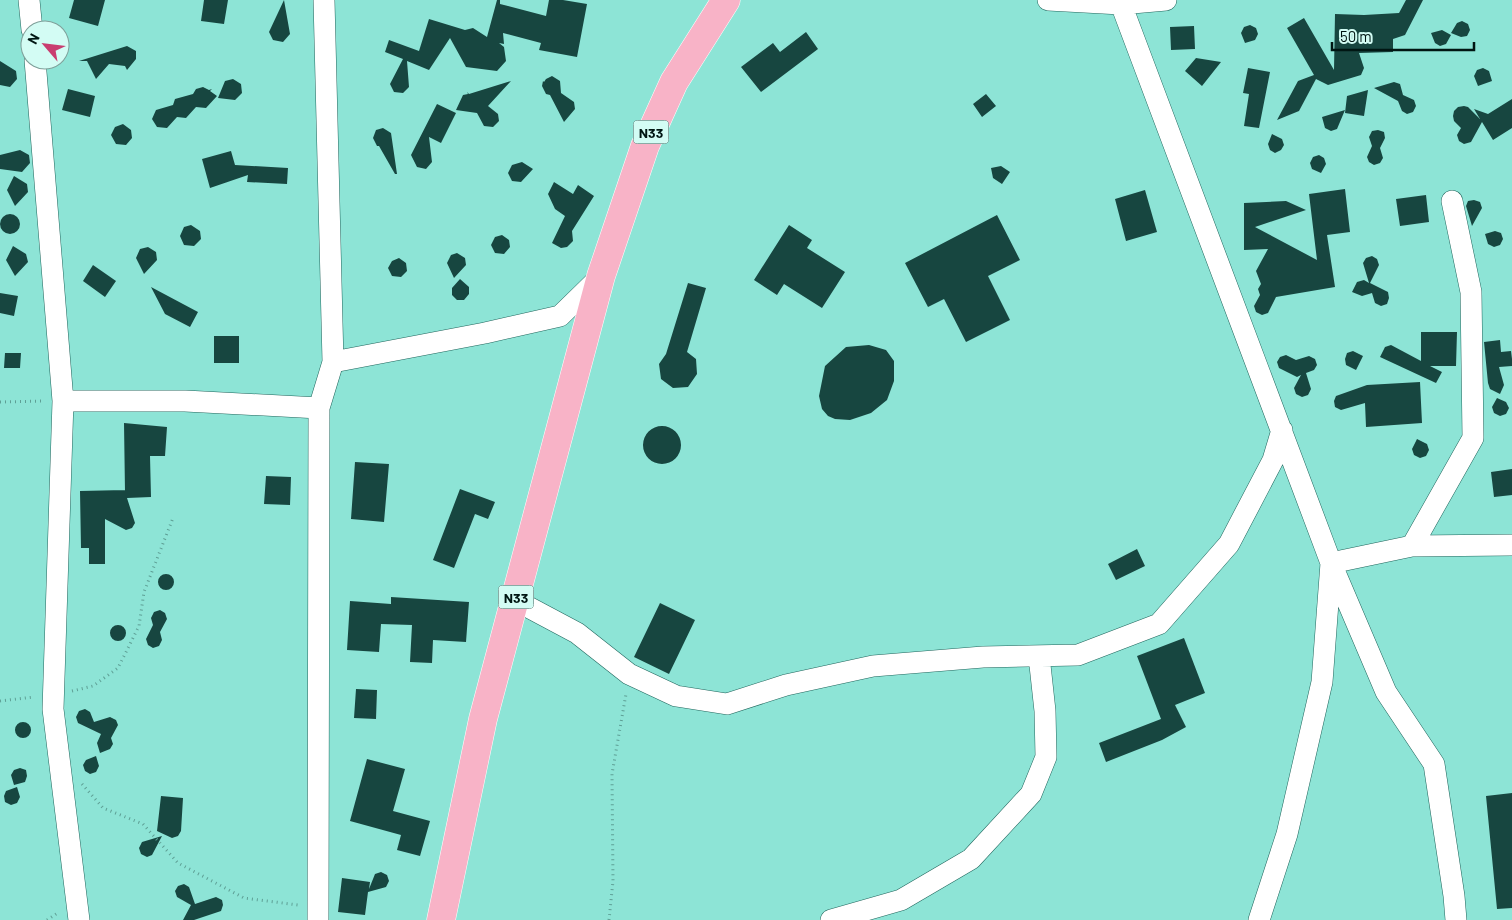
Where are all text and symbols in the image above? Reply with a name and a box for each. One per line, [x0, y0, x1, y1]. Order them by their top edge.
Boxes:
north arrow [20, 20, 70, 70]
scale bar [1332, 20, 1474, 52]
text: 50 m [1340, 27, 1372, 45]
text: N [23, 31, 43, 47]
road number: N33 [634, 120, 668, 144]
road number: N33 [498, 586, 534, 608]

